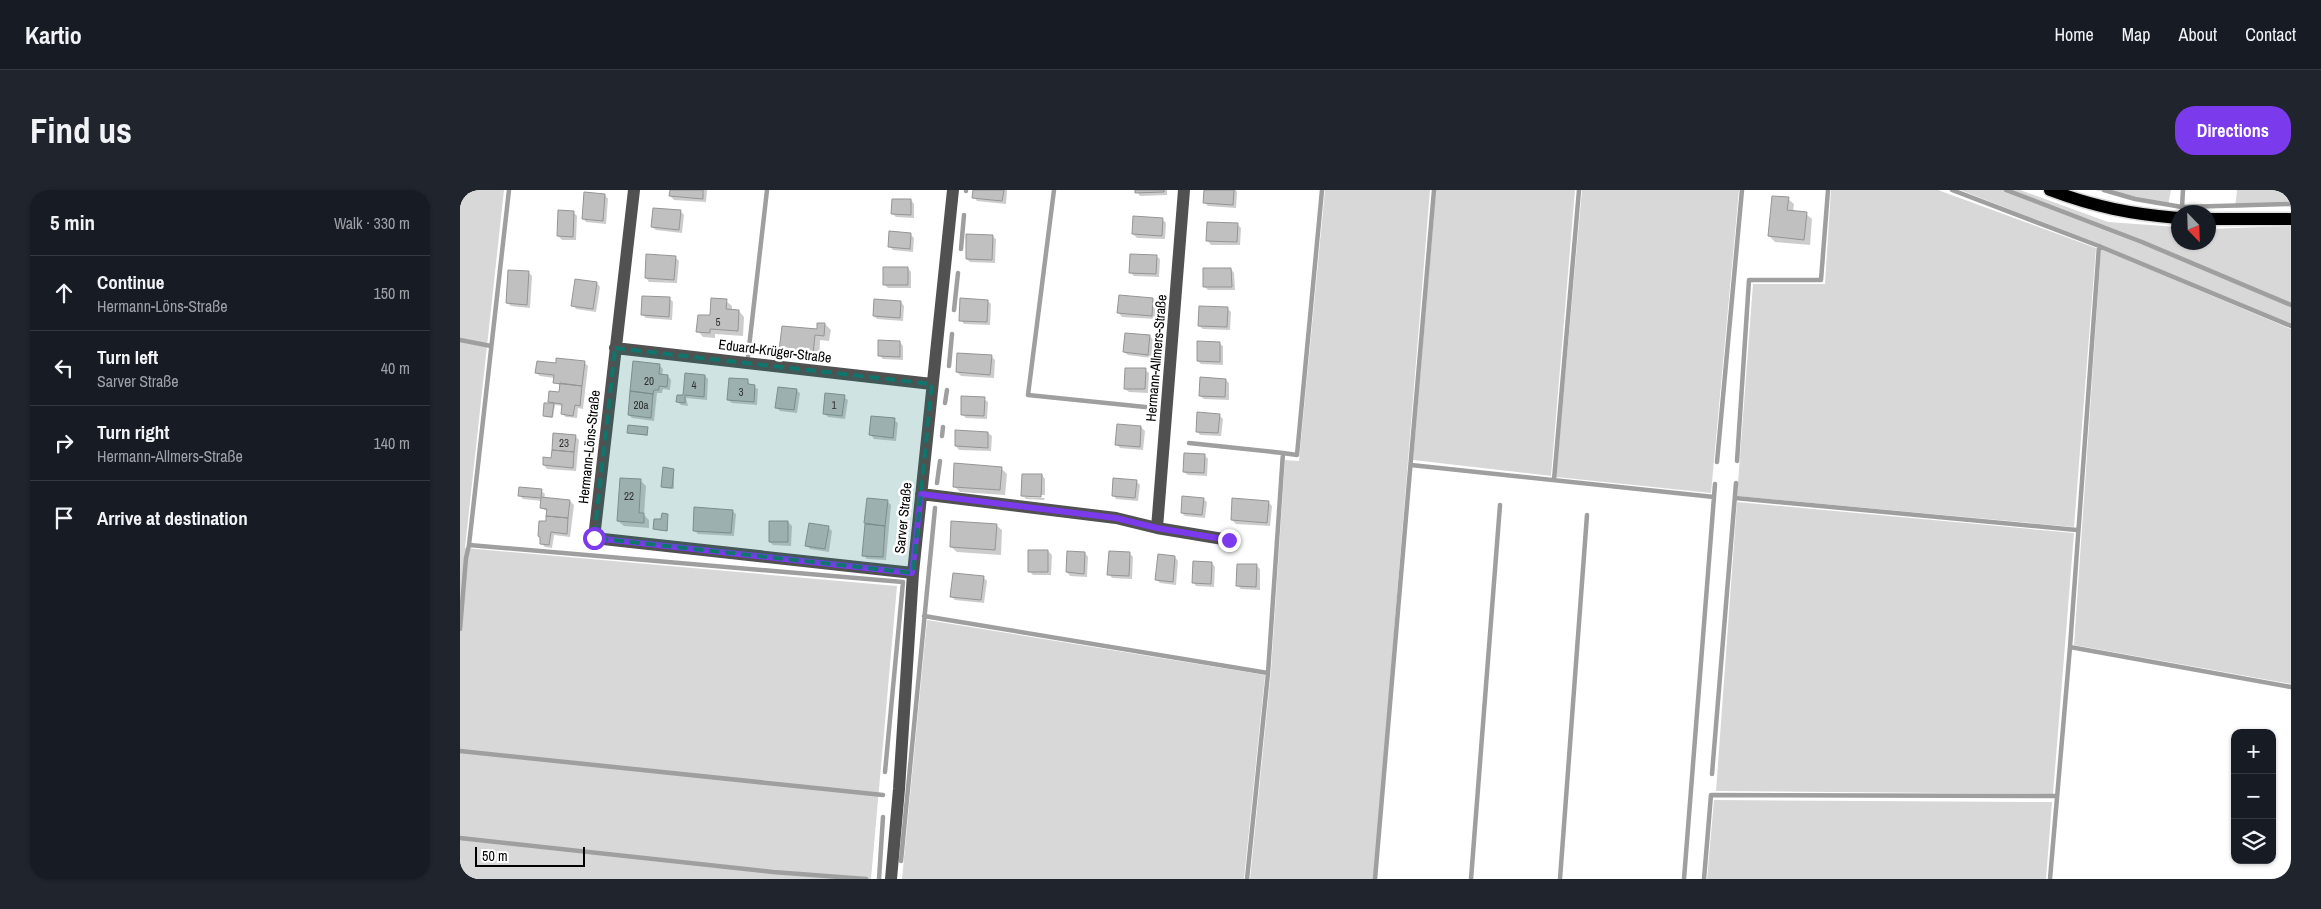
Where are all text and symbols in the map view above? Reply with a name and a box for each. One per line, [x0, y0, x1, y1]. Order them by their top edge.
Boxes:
text: Kartio [25, 19, 82, 51]
text: Home [2054, 22, 2094, 47]
text: Map [2122, 22, 2151, 47]
text: About [2179, 22, 2217, 47]
text: Contact [2245, 22, 2296, 47]
button: Directions [2175, 106, 2291, 155]
text: Find us [30, 107, 132, 154]
north arrow [2171, 205, 2216, 250]
text: 5 min [50, 208, 95, 237]
text: Walk · 330 m [334, 212, 410, 234]
text: Continue [97, 269, 165, 295]
icon: ahead [50, 279, 78, 307]
text: 150 m [374, 282, 410, 304]
street label: Hermann-Allmers-Straße [1141, 294, 1171, 422]
text: Hermann-Löns-Straße [97, 295, 228, 317]
house number: 5 [715, 315, 721, 329]
street label: Eduard-Krüger-Straße [718, 335, 832, 367]
text: Turn left [97, 344, 158, 370]
icon: left [50, 354, 78, 382]
text: 40 m [381, 357, 410, 379]
text: Sarver Straße [97, 370, 179, 392]
house number: 20 [644, 374, 654, 388]
house number: 4 [691, 378, 697, 392]
house number: 3 [738, 385, 744, 399]
street label: Hermann-Löns-Straße [574, 389, 604, 505]
house number: 20a [633, 398, 649, 412]
house number: 1 [831, 398, 837, 412]
text: Turn right [97, 419, 169, 445]
icon: right [50, 429, 78, 457]
text: 140 m [374, 432, 410, 454]
house number: 23 [559, 436, 569, 450]
text: Hermann-Allmers-Straße [97, 445, 243, 467]
street label: Sarver Straße [890, 482, 916, 554]
house number: 22 [624, 489, 634, 503]
icon: arrive [50, 504, 78, 532]
text: Arrive at destination [97, 505, 248, 531]
route start [583, 527, 606, 550]
route end [1218, 529, 1241, 552]
map controls [2231, 729, 2276, 864]
button: + [2231, 729, 2276, 774]
button: − [2231, 774, 2276, 819]
button: layers [2231, 819, 2276, 864]
scale bar [475, 844, 585, 867]
text: 50 m [482, 847, 508, 865]

